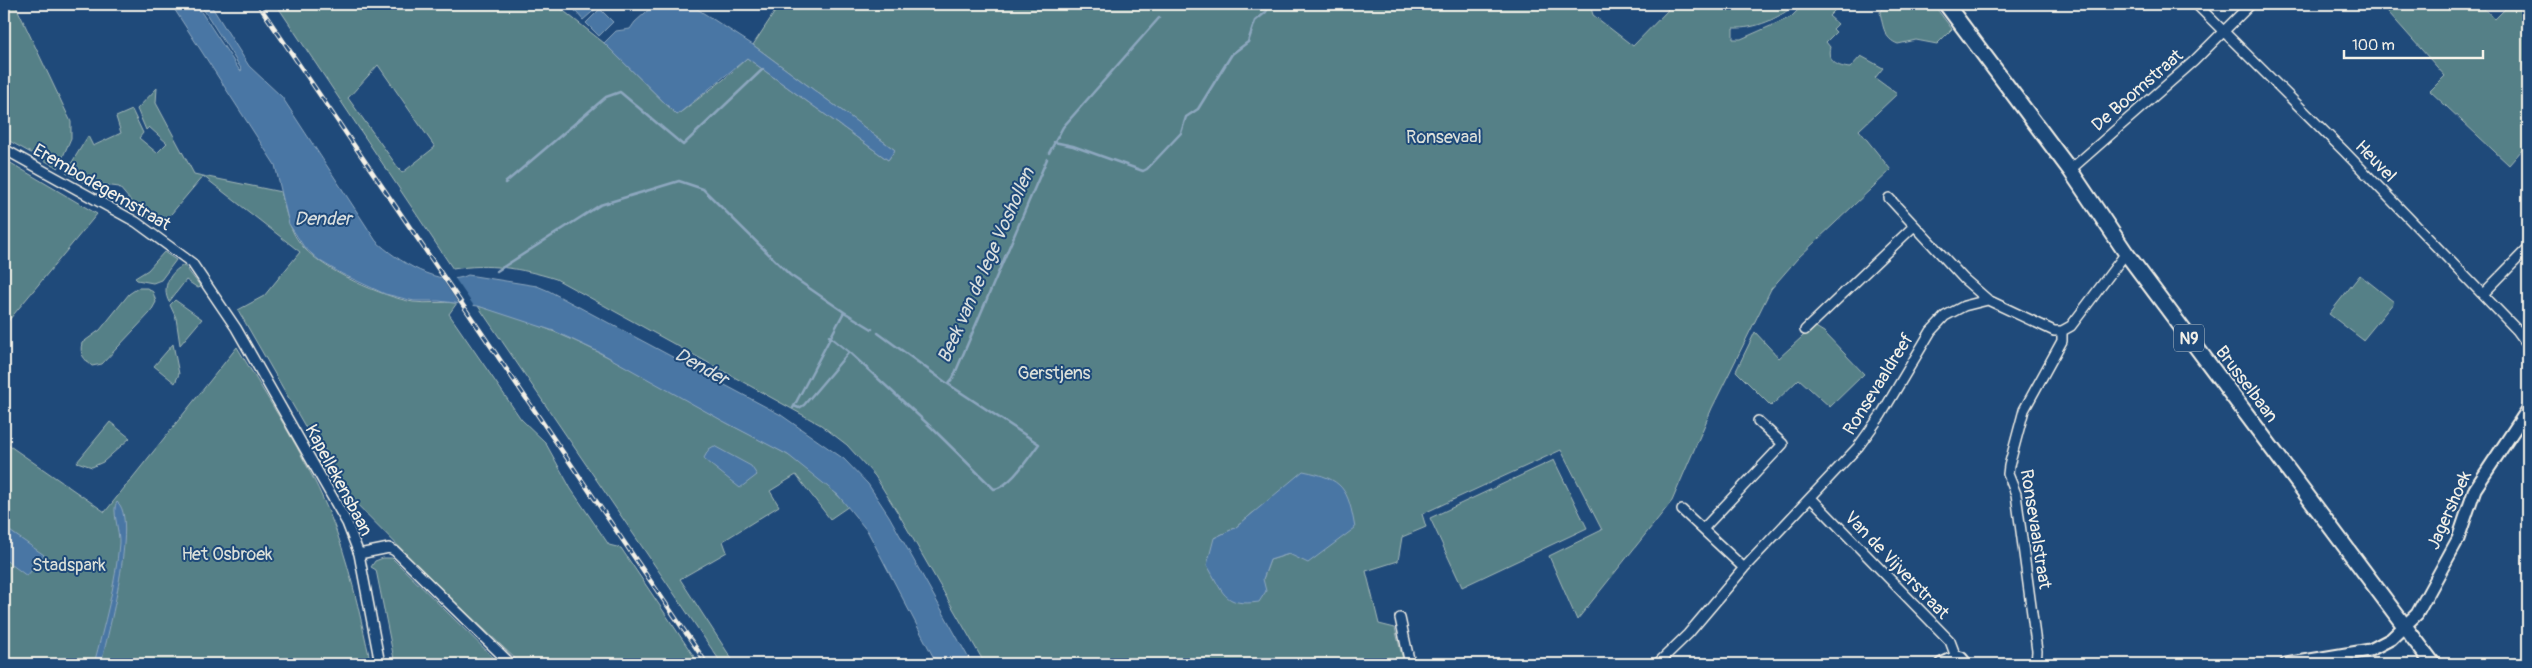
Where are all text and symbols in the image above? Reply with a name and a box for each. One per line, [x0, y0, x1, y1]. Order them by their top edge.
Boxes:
scale bar [2344, 28, 2483, 60]
text: 100 m [2352, 36, 2395, 55]
street label: De Boomstraat [2087, 44, 2188, 136]
park label: Ronsevaal [1406, 126, 1482, 149]
street label: Heuvel [2350, 135, 2401, 187]
street label: Erembodegemstraat [29, 139, 175, 237]
water label: Beek van de lege Voshollen [932, 163, 1040, 367]
water label: Dender [294, 207, 354, 231]
road number: N9 [2174, 324, 2204, 352]
street label: Ronsevaaldreef [1838, 329, 1919, 439]
street label: Brusselbaan [2210, 341, 2283, 427]
water label: Dender [671, 342, 734, 392]
park label: Gerstjens [1017, 362, 1091, 385]
street label: Kapellekensbaan [299, 420, 378, 540]
street label: Jagershoek [2422, 467, 2477, 553]
street label: Ronsevaalstraat [2015, 468, 2056, 591]
street label: Van de Vijverstraat [1839, 506, 1955, 625]
park label: Het Osbroek [181, 543, 273, 566]
park label: Stadspark [32, 554, 106, 577]

